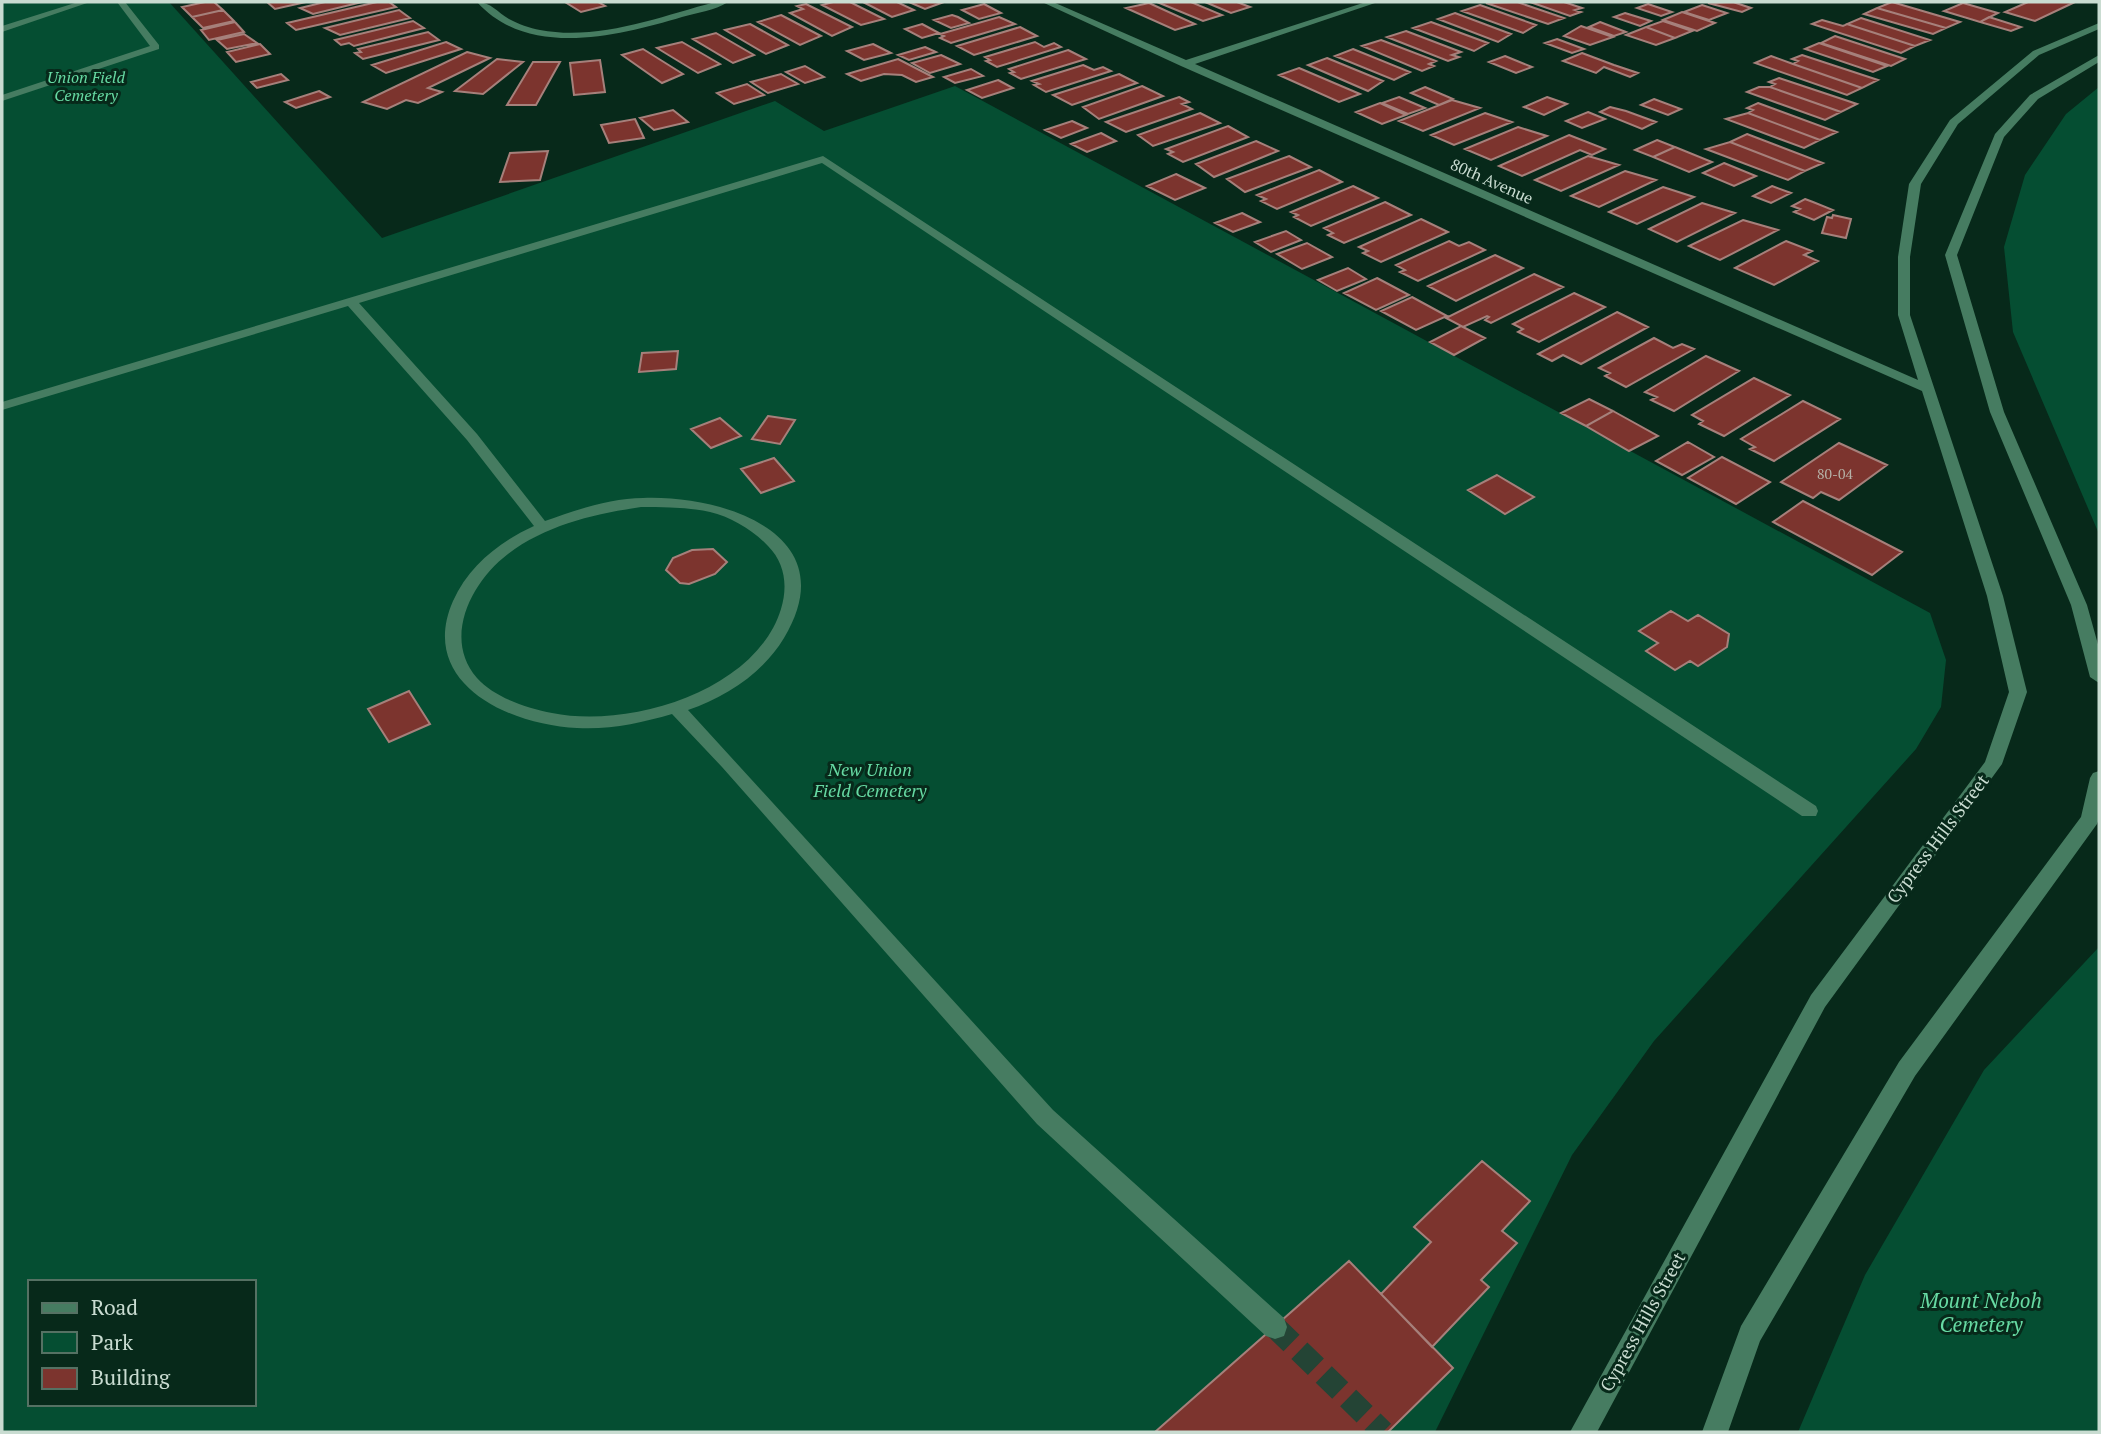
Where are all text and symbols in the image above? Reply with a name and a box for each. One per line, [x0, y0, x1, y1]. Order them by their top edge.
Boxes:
park label: Union Field Cemetery [47, 66, 125, 106]
street label: 80th Avenue [1447, 153, 1537, 209]
house number: 80-04 [1817, 464, 1853, 483]
park label: New Union Field Cemetery [812, 757, 927, 802]
street label: Cypress Hills Street [1881, 769, 1994, 908]
street label: Cypress Hills Street [1594, 1247, 1691, 1395]
legend [28, 1280, 256, 1406]
park label: Mount Neboh Cemetery [1919, 1286, 2042, 1338]
text: Road [91, 1293, 138, 1321]
text: Park [91, 1328, 133, 1356]
text: Building [91, 1363, 171, 1391]

